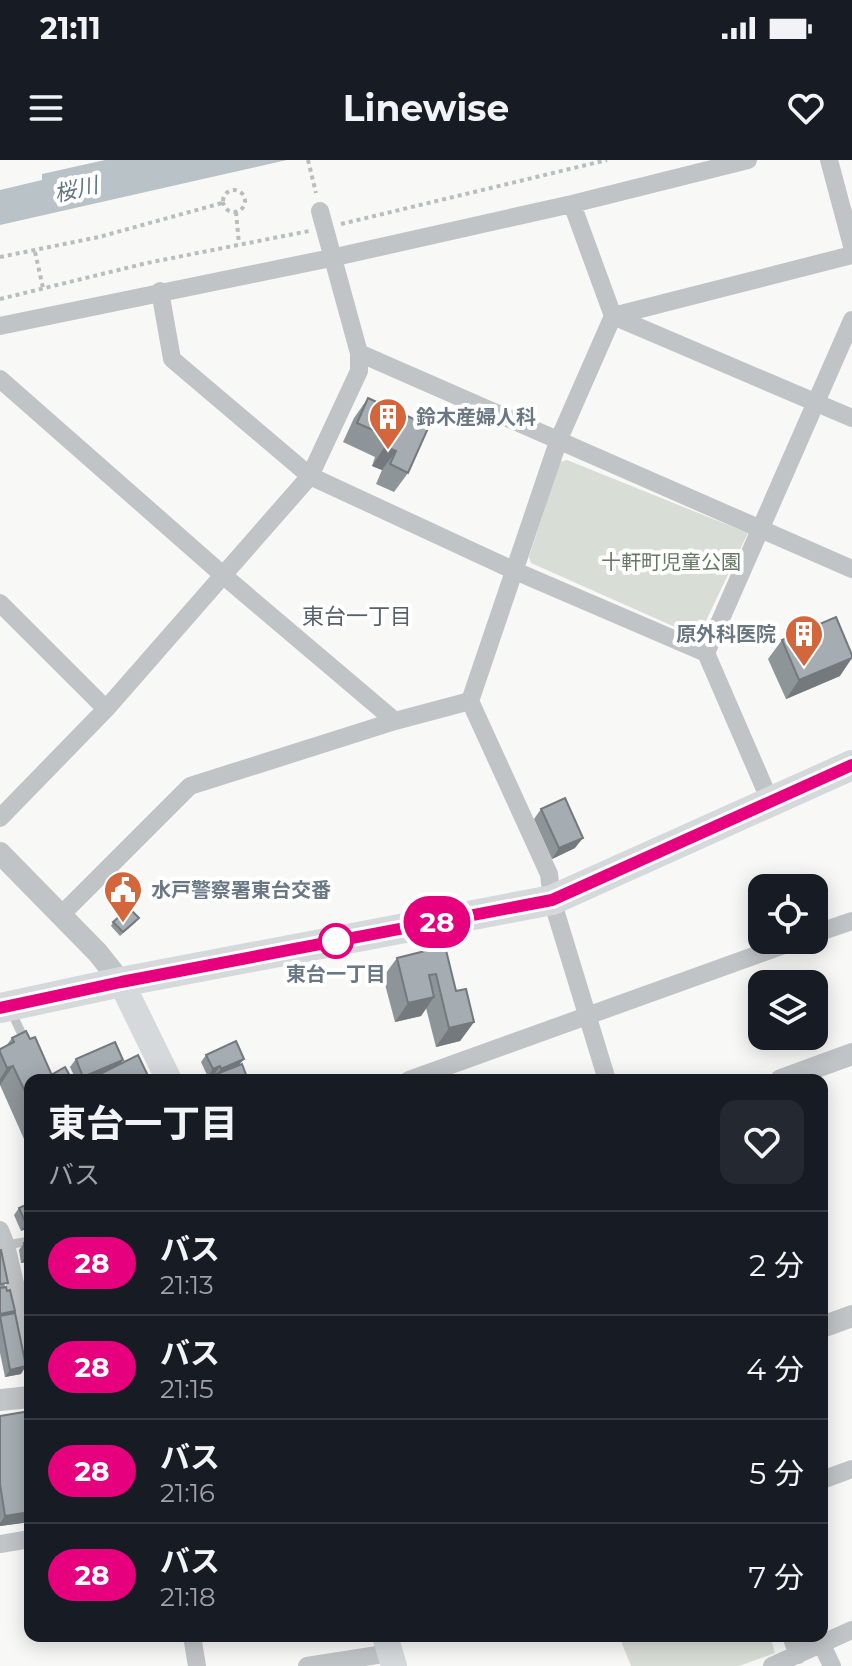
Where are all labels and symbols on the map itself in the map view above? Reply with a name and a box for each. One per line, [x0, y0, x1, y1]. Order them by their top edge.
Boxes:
water label: 桜川 [52, 171, 103, 208]
building icon: 鈴木産婦人科 [367, 396, 409, 451]
place label: 鈴木産婦人科 [416, 405, 536, 429]
park label: 十軒町児童公園 [601, 550, 741, 574]
district label: 東台一丁目 [302, 603, 412, 630]
building icon: 原外科医院 [783, 613, 825, 668]
place label: 原外科医院 [676, 622, 776, 646]
public building icon: 水戸警察署東台交番 [102, 869, 144, 924]
place label: 水戸警察署東台交番 [151, 878, 331, 902]
line badge: 28 [401, 896, 473, 948]
marker: 東台一丁目 [319, 924, 353, 958]
place label: 東台一丁目 [286, 962, 386, 986]

